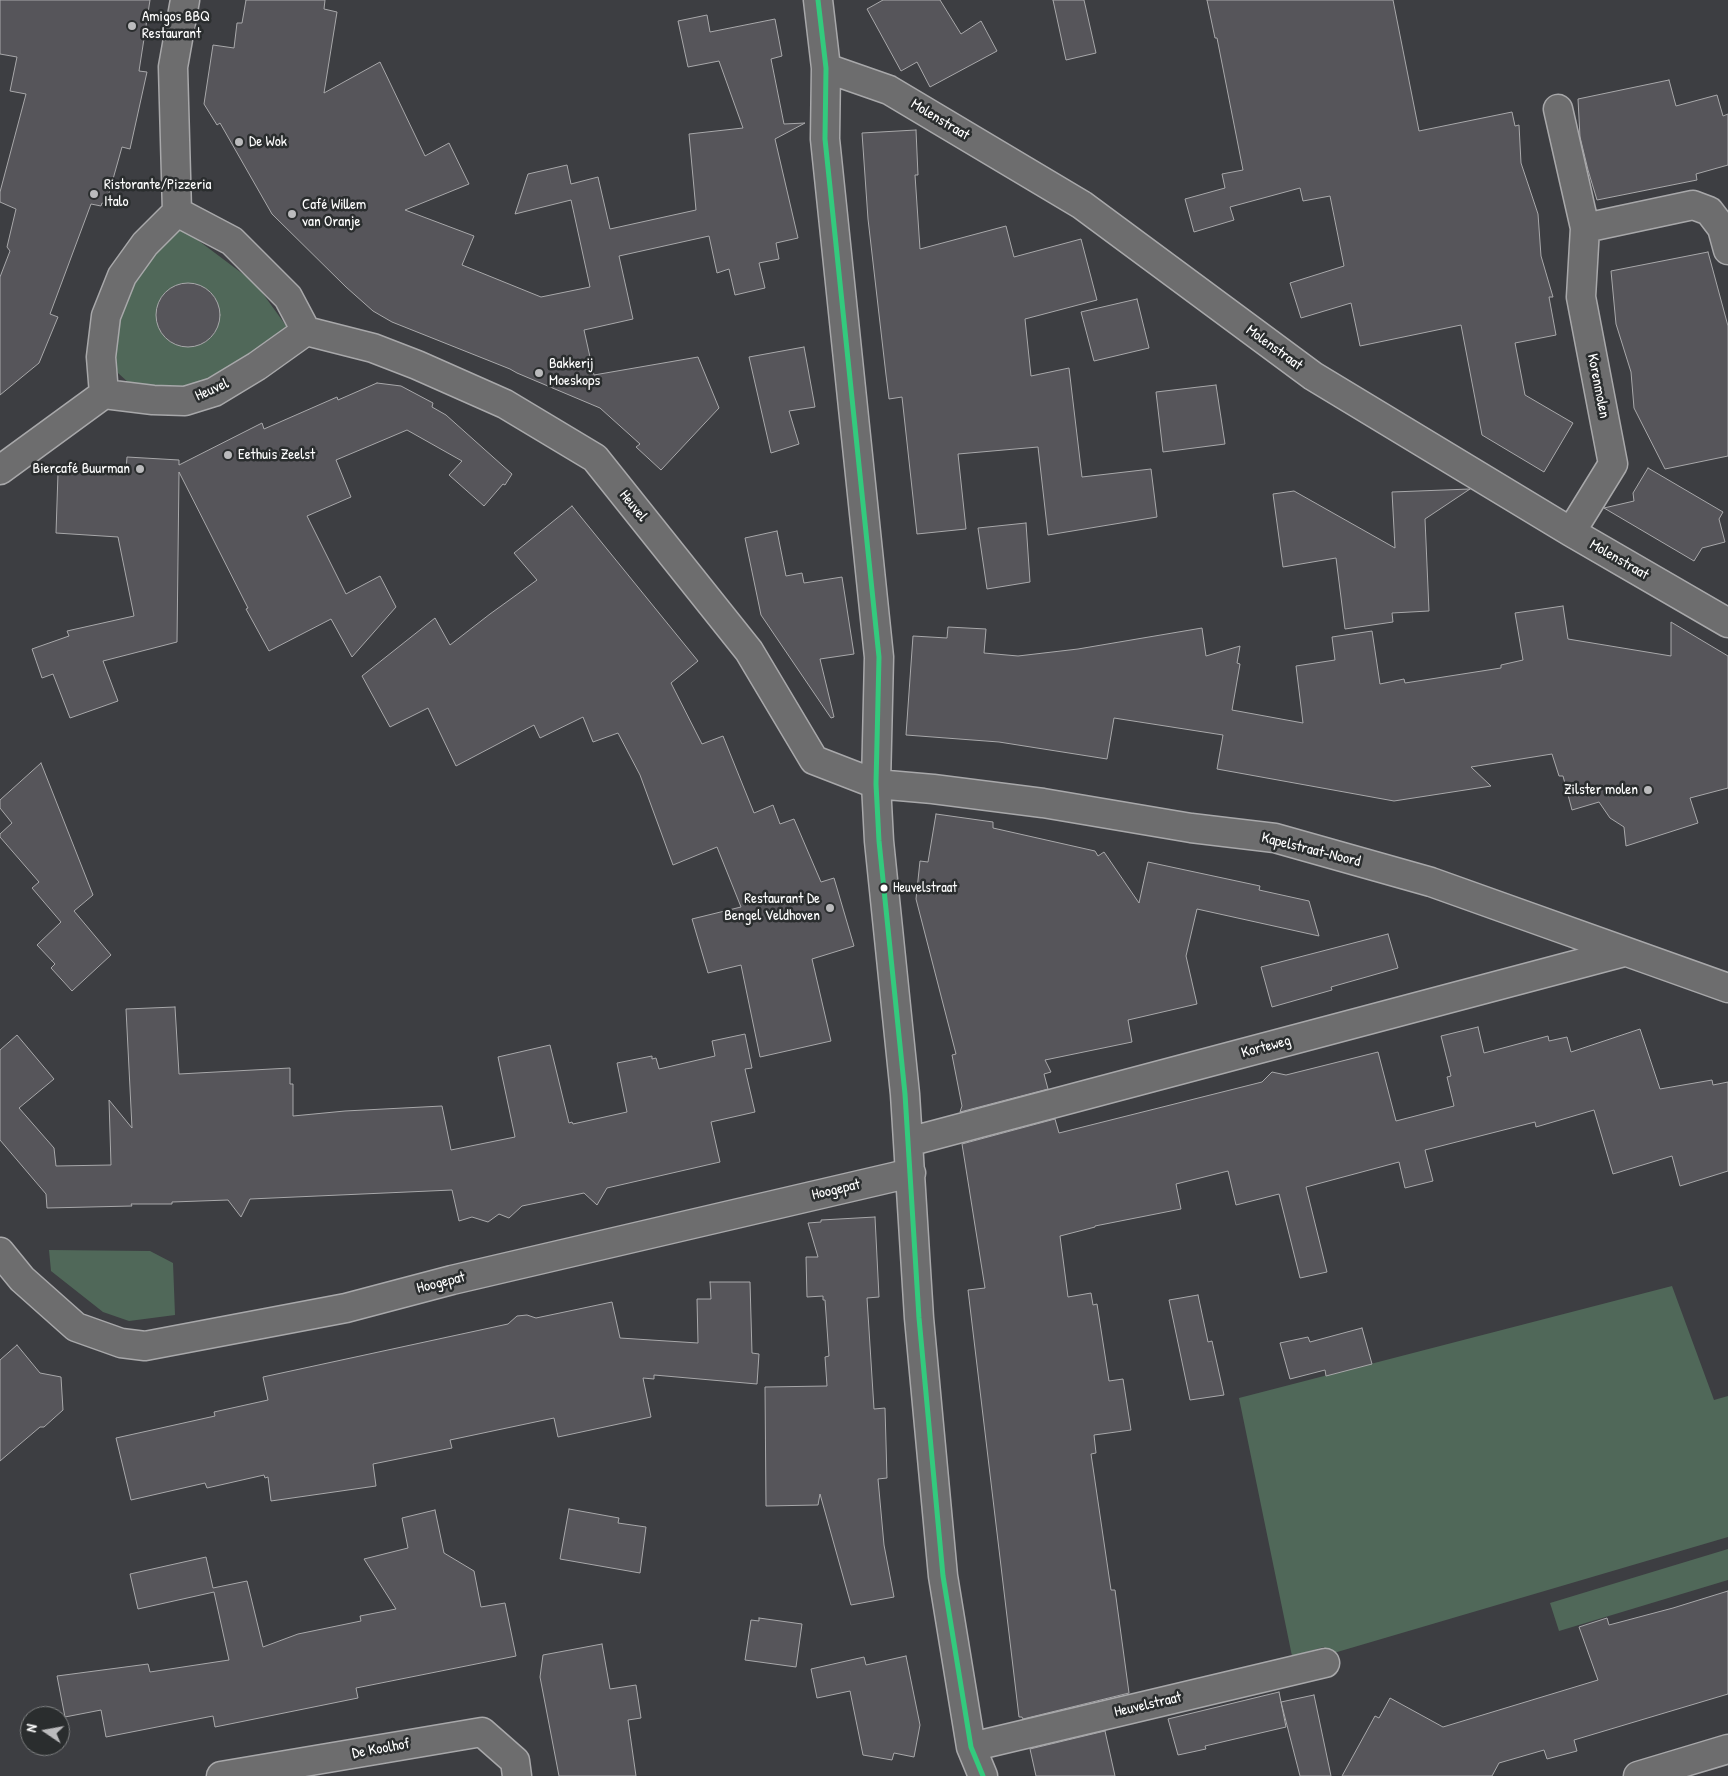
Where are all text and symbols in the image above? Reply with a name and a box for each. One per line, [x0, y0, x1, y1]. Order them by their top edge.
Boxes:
place label: Amigos BBQ Restaurant [142, 8, 210, 43]
marker: Amigos BBQ Restaurant [126, 20, 138, 32]
street label: Molenstraat [907, 95, 973, 145]
place label: De Wok [249, 133, 287, 151]
marker: De Wok [233, 136, 245, 148]
place label: Ristorante/Pizzeria Italo [104, 176, 211, 211]
marker: Ristorante/Pizzeria Italo [88, 188, 100, 200]
place label: Café Willem van Oranje [302, 196, 366, 231]
marker: Café Willem van Oranje [286, 208, 298, 220]
street label: Molenstraat [1242, 322, 1306, 374]
street label: Korenmolen [1583, 352, 1613, 420]
place label: Bakkerij Moeskops [549, 355, 600, 390]
marker: Bakkerij Moeskops [533, 367, 545, 379]
street label: Heuvel [192, 375, 232, 405]
place label: Eethuis Zeelst [238, 446, 315, 464]
marker: Eethuis Zeelst [222, 449, 234, 461]
place label: Biercafé Buurman [33, 460, 130, 478]
marker: Biercafé Buurman [134, 463, 146, 475]
street label: Heuvel [615, 487, 651, 525]
street label: Molenstraat [1586, 536, 1652, 584]
place label: Zilster molen [1564, 781, 1638, 799]
marker: Zilster molen [1642, 784, 1654, 796]
street label: Kapelstraat-Noord [1260, 829, 1362, 871]
place label: Heuvelstraat [893, 880, 957, 896]
marker: Heuvelstraat [879, 883, 889, 893]
place label: Restaurant De Bengel Veldhoven [724, 890, 820, 925]
marker: Restaurant De Bengel Veldhoven [824, 902, 836, 914]
street label: Korteweg [1239, 1032, 1293, 1062]
street label: Hoogepat [810, 1176, 862, 1204]
street label: Hoogepat [415, 1268, 467, 1298]
street label: Heuvelstraat [1113, 1689, 1183, 1721]
north arrow [20, 1706, 70, 1756]
text: N [21, 1722, 41, 1734]
street label: De Koolhof [351, 1735, 411, 1763]

